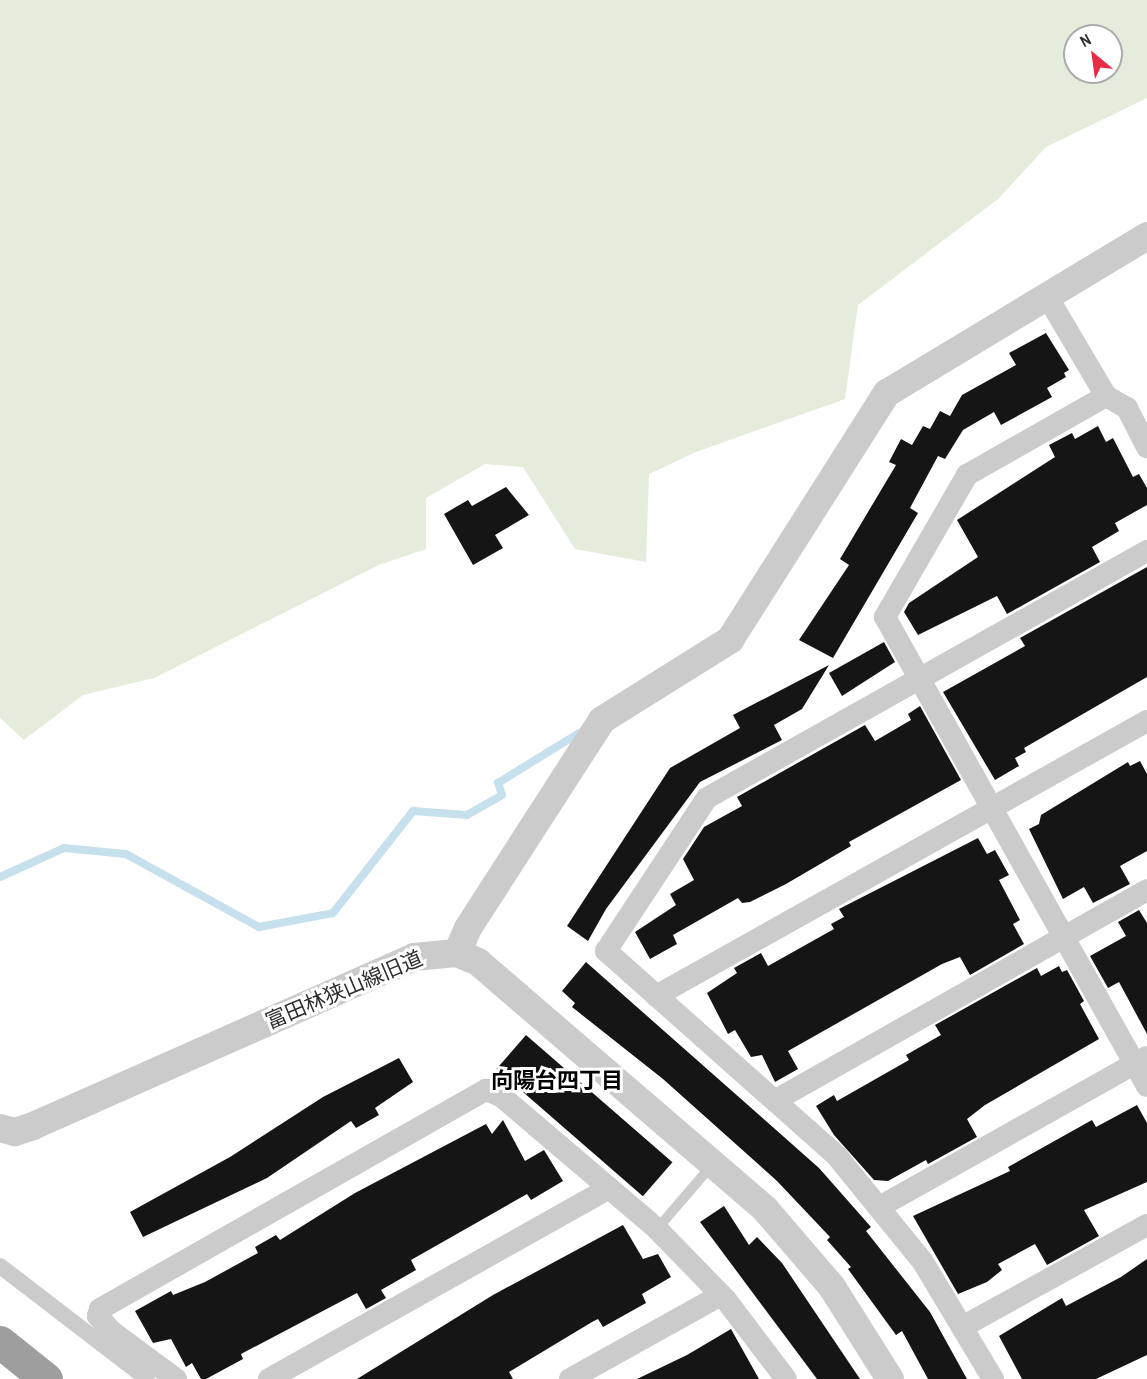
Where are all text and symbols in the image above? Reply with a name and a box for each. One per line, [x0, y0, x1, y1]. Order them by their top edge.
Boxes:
north arrow [1063, 24, 1123, 84]
text: N [1076, 28, 1095, 52]
street label: 富田林狭山線旧道 [262, 946, 426, 1034]
district label: 向陽台四丁目 [491, 1068, 623, 1094]

